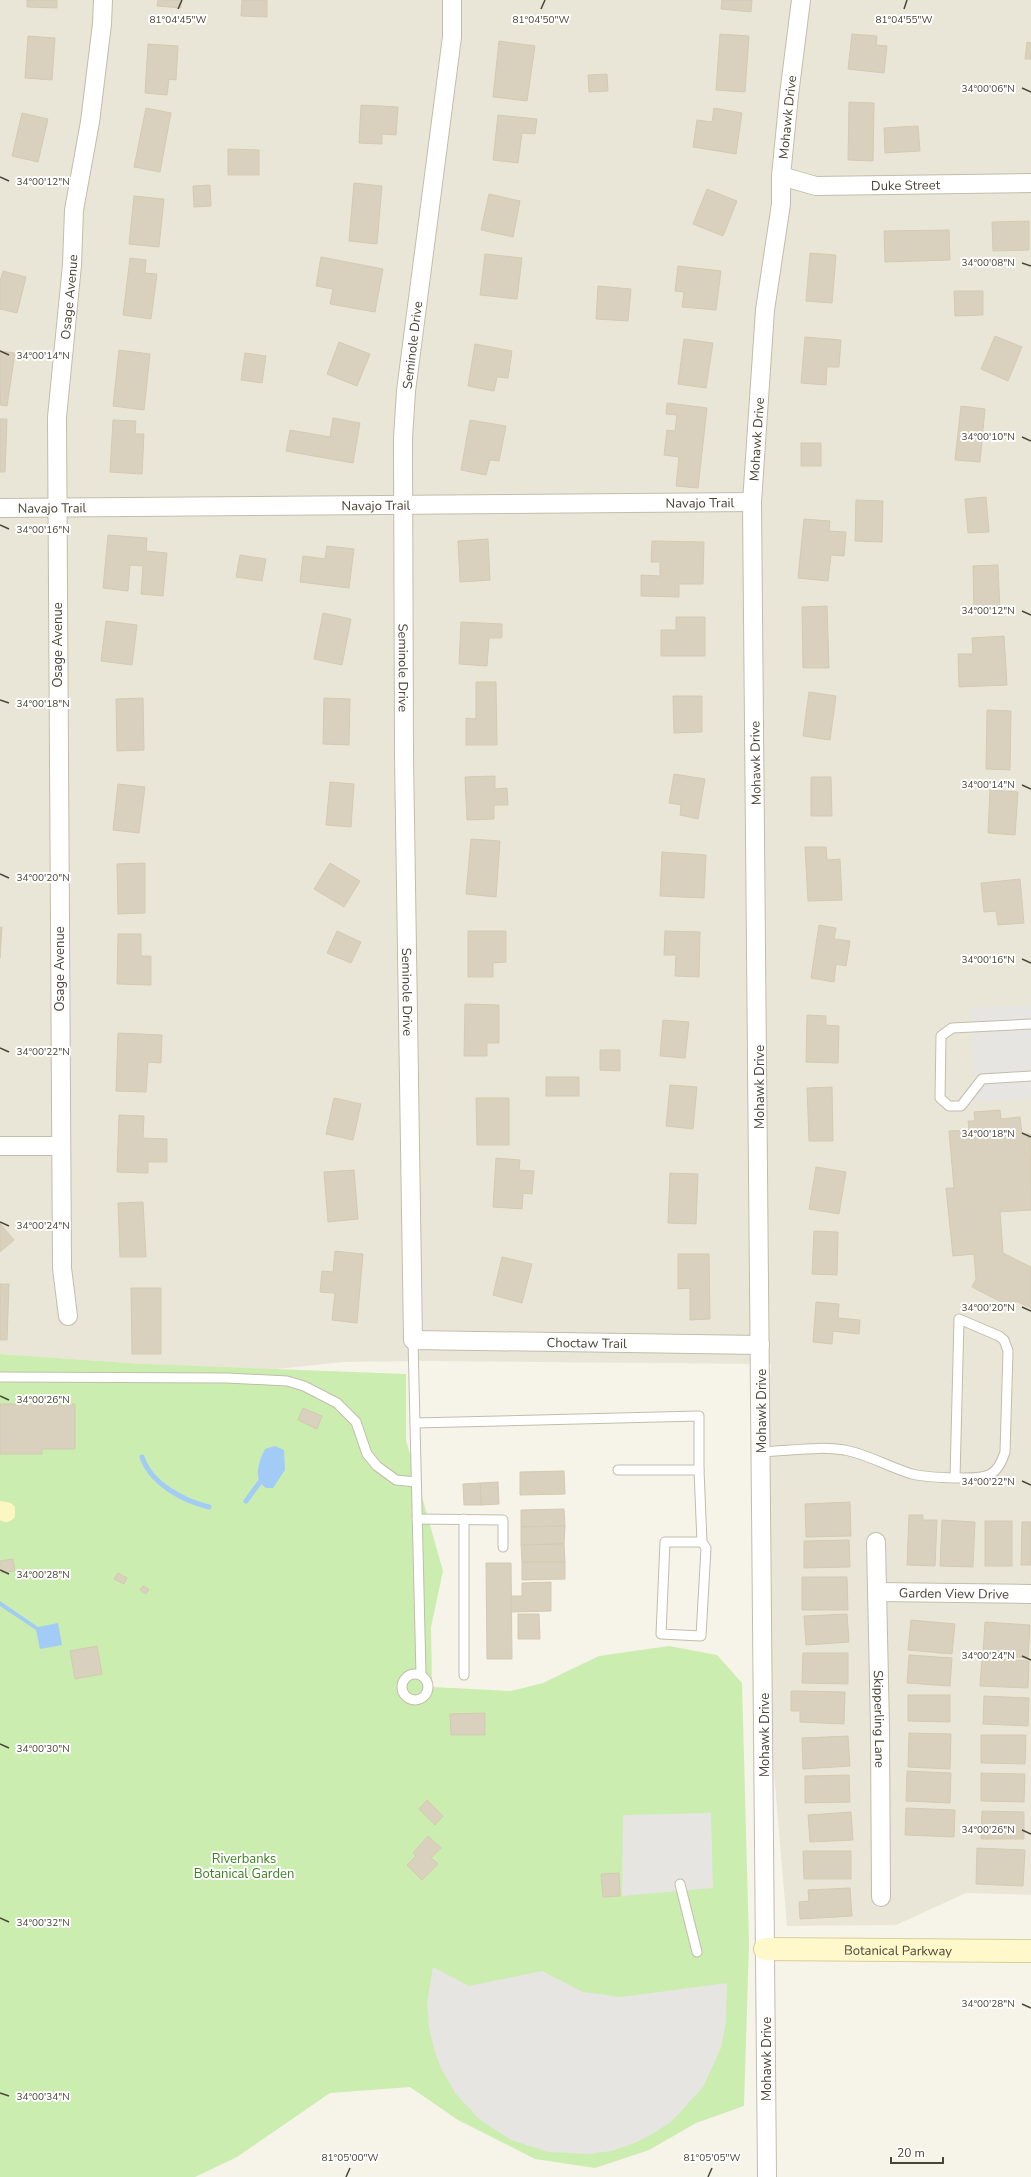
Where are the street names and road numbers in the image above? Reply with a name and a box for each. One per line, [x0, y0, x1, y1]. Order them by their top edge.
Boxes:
street label: Mohawk Drive [775, 74, 801, 160]
street label: Duke Street [871, 176, 941, 195]
street label: Osage Avenue [57, 254, 82, 340]
street label: Seminole Drive [399, 300, 427, 390]
street label: Mohawk Drive [745, 397, 769, 482]
street label: Navajo Trail [666, 494, 735, 513]
street label: Navajo Trail [342, 497, 411, 515]
street label: Navajo Trail [18, 499, 87, 518]
street label: Osage Avenue [49, 602, 67, 688]
street label: Seminole Drive [394, 624, 412, 712]
street label: Mohawk Drive [746, 721, 766, 805]
street label: Osage Avenue [51, 926, 69, 1012]
street label: Seminole Drive [397, 947, 416, 1036]
street label: Mohawk Drive [751, 1045, 769, 1129]
street label: Choctaw Trail [547, 1334, 627, 1353]
street label: Mohawk Drive [753, 1369, 771, 1453]
street label: Garden View Drive [899, 1584, 1009, 1604]
street label: Skipperling Lane [869, 1670, 888, 1768]
street label: Mohawk Drive [756, 1693, 774, 1777]
street label: Botanical Parkway [844, 1942, 952, 1960]
street label: Mohawk Drive [758, 2017, 776, 2101]

